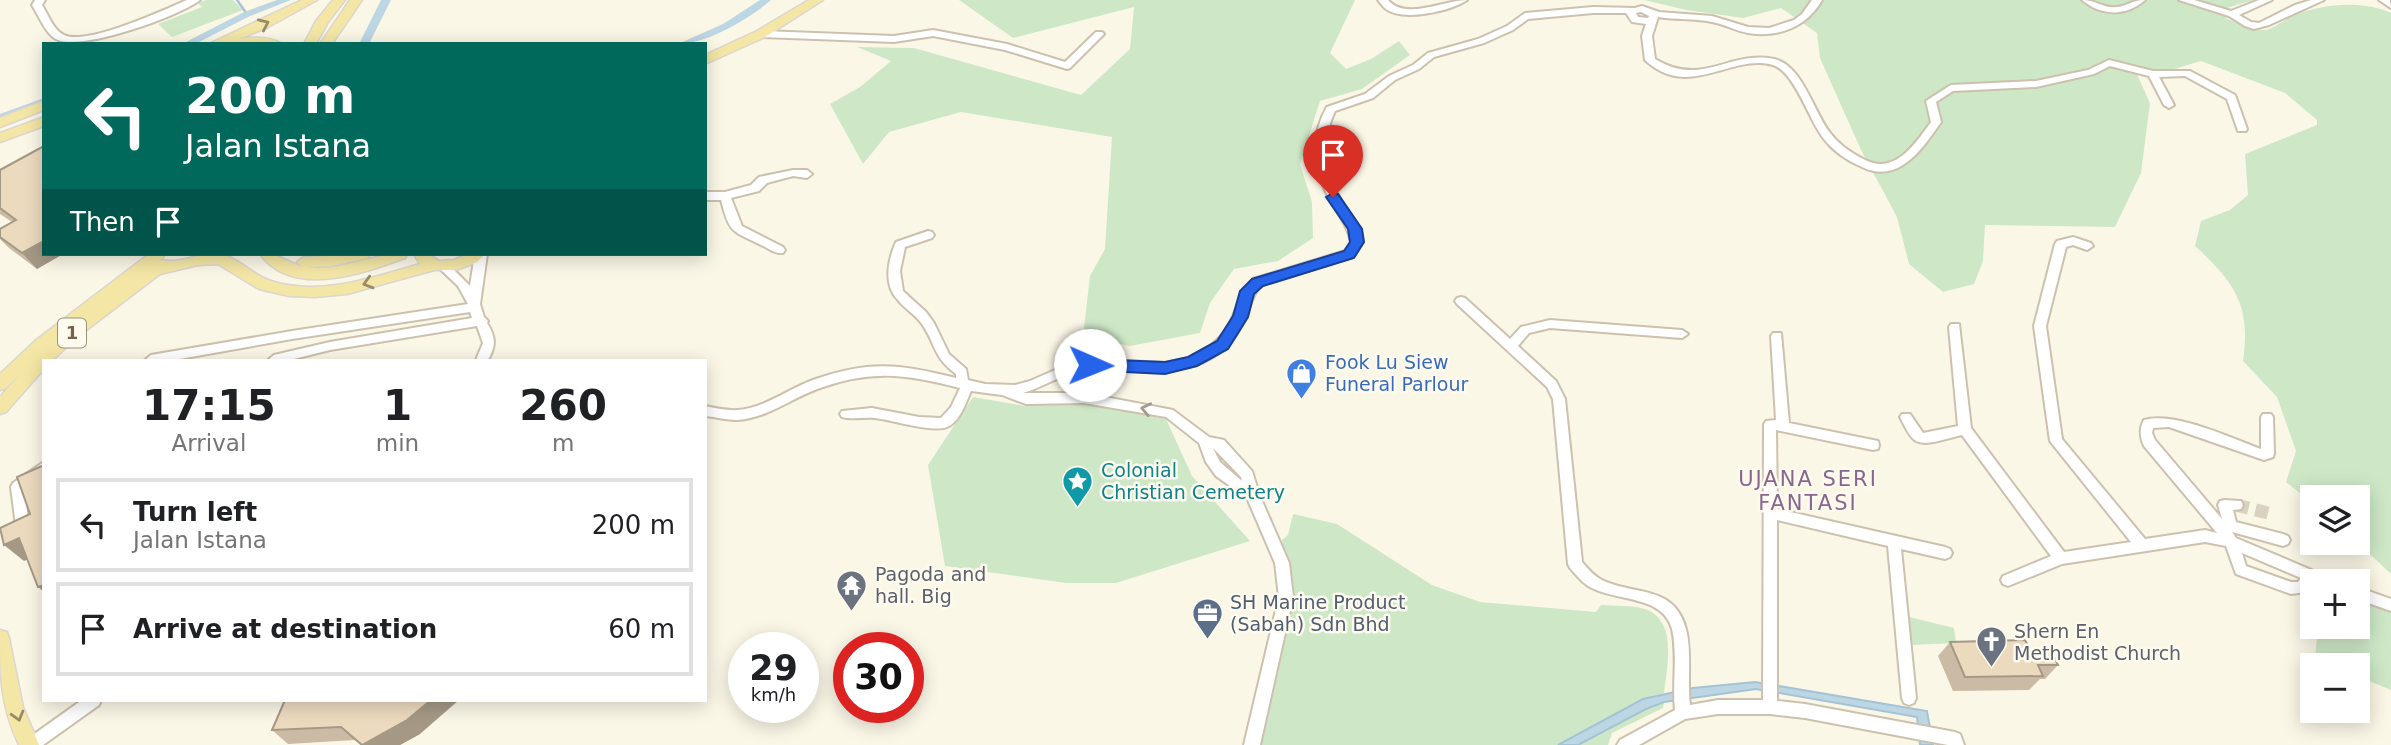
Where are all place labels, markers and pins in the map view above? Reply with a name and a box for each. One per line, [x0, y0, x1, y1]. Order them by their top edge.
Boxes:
pin [1303, 125, 1363, 197]
place label: Fook Lu Siew Funeral Parlour [1325, 351, 1468, 395]
shop icon: Fook Lu Siew Funeral Parlour [1285, 356, 1319, 400]
place label: Colonial Christian Cemetery [1101, 459, 1285, 503]
place icon: Colonial Christian Cemetery [1061, 464, 1095, 508]
place label: Pagoda and hall. Big [875, 563, 986, 607]
temple icon: Pagoda and hall. Big [835, 568, 869, 612]
place label: SH Marine Product (Sabah) Sdn Bhd [1230, 591, 1405, 635]
office icon: SH Marine Product (Sabah) Sdn Bhd [1190, 596, 1224, 640]
place label: Shern En Methodist Church [2014, 620, 2181, 664]
church icon: Shern En Methodist Church [1974, 625, 2008, 669]

